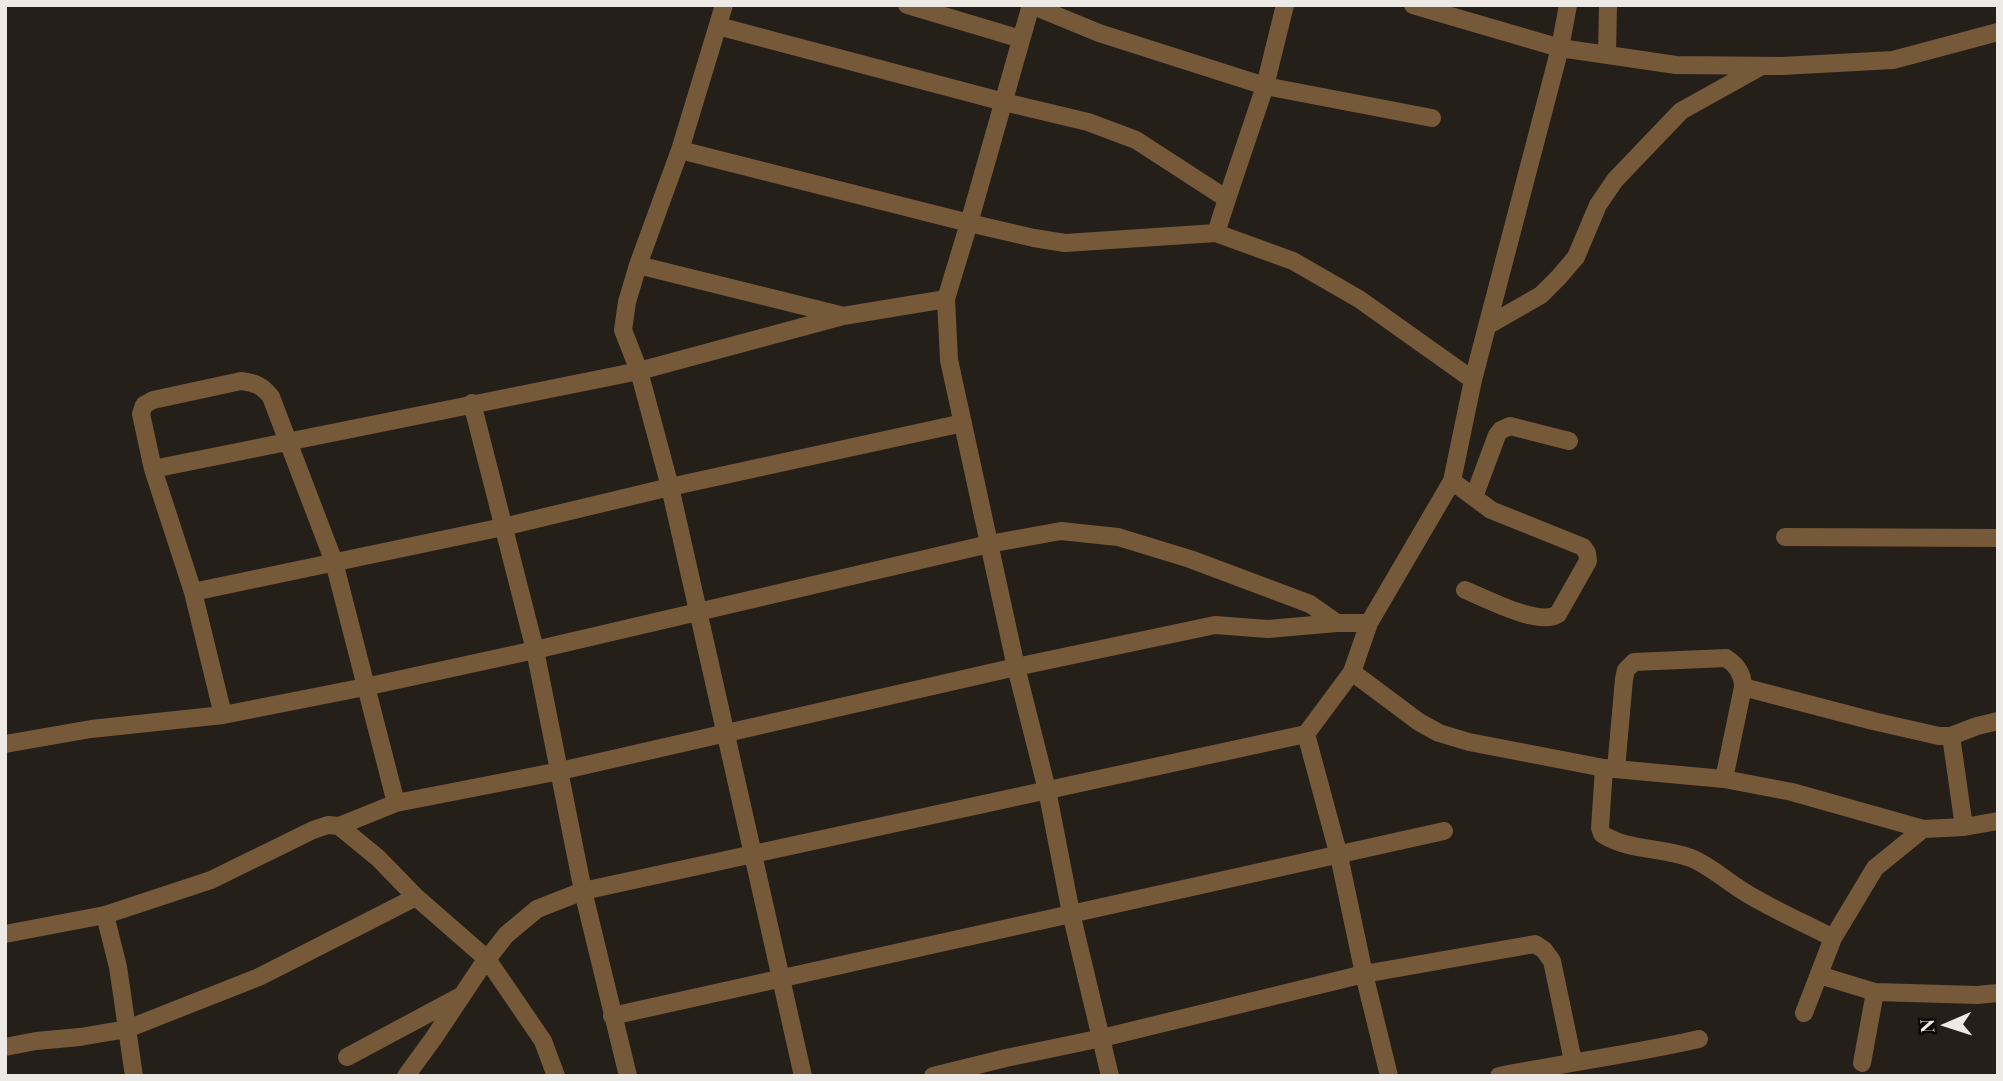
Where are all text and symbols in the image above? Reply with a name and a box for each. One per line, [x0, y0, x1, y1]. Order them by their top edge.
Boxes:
north arrow [1912, 990, 1982, 1060]
text: N [1913, 1019, 1939, 1034]

